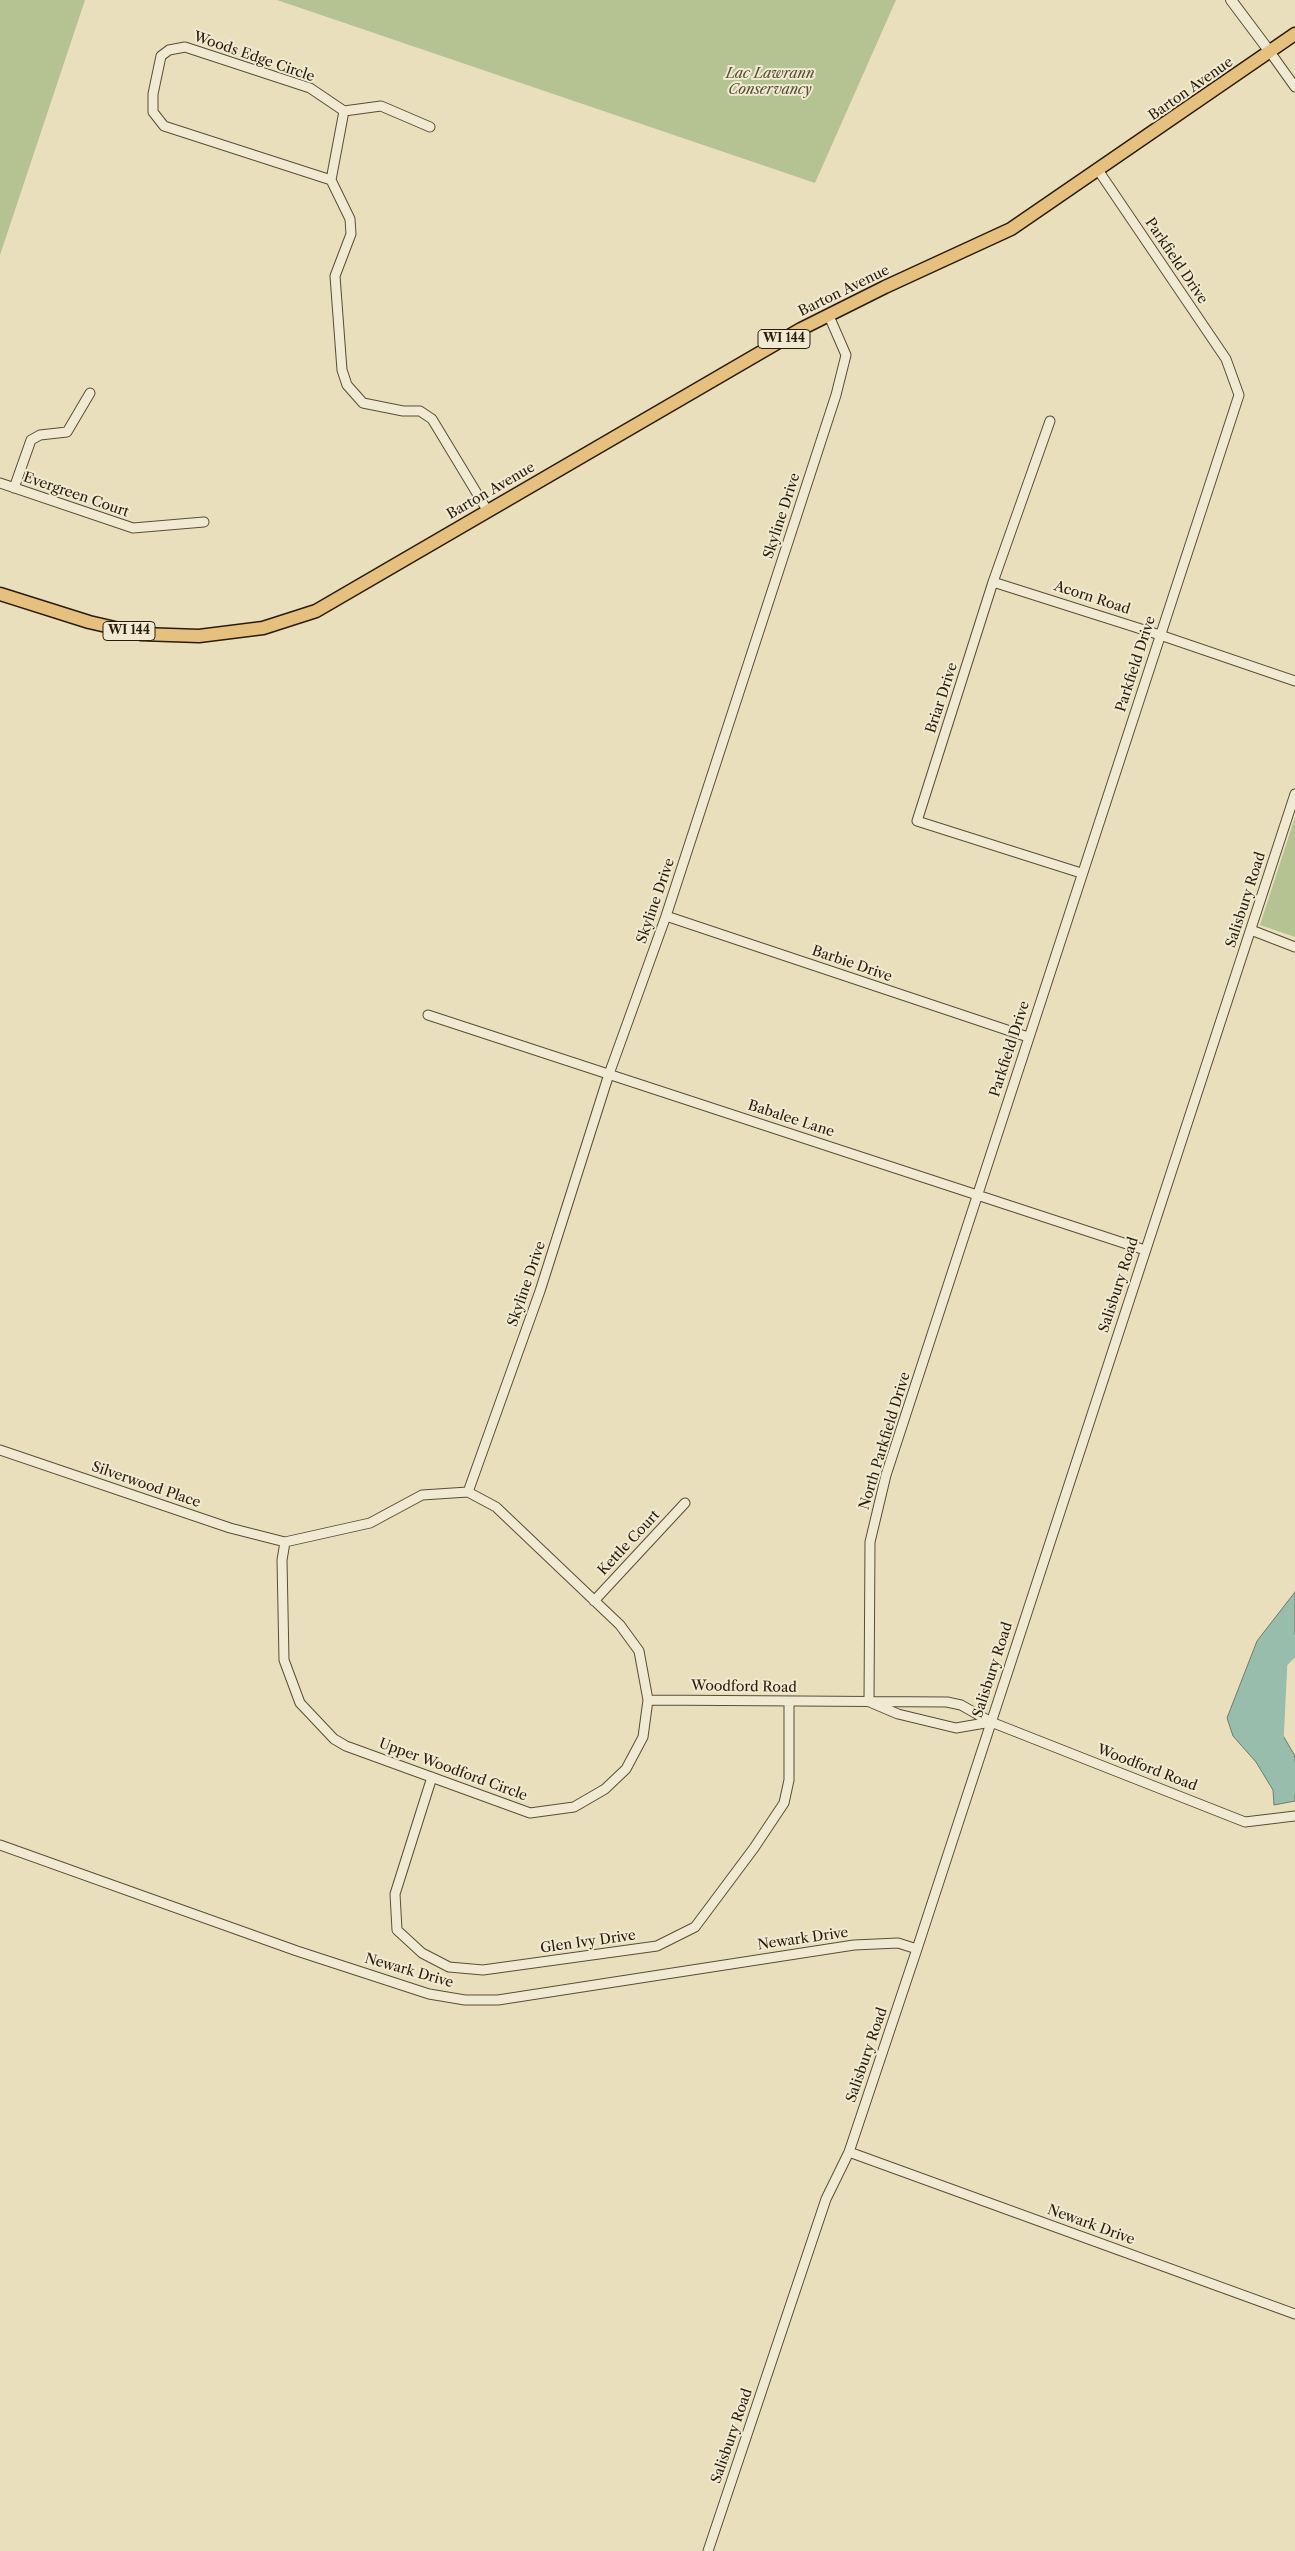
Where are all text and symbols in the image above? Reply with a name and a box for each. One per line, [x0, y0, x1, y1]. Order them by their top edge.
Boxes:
street label: Woods Edge Circle [191, 28, 317, 86]
street label: Barton Avenue [1146, 54, 1236, 124]
park label: Lac Lawrann Conservancy [726, 66, 814, 98]
street label: Parkfield Drive [1141, 215, 1211, 307]
street label: Barton Avenue [796, 262, 892, 320]
road number: WI 144 [758, 329, 810, 348]
street label: Barton Avenue [444, 459, 538, 523]
street label: Evergreen Court [21, 469, 131, 521]
street label: Skyline Drive [760, 471, 804, 561]
street label: Acorn Road [1052, 578, 1132, 618]
street label: Parkfield Drive [1113, 614, 1159, 714]
road number: WI 144 [103, 622, 155, 640]
street label: Briar Drive [923, 661, 961, 735]
street label: Salisbury Road [1223, 850, 1269, 950]
street label: Skyline Drive [634, 856, 678, 946]
street label: Barbie Drive [810, 942, 894, 986]
street label: Parkfield Drive [987, 999, 1033, 1099]
street label: Babalee Lane [746, 1097, 836, 1141]
street label: Salisbury Road [1096, 1235, 1142, 1335]
street label: Skyline Drive [505, 1239, 549, 1329]
street label: North Parkfield Drive [856, 1370, 914, 1512]
street label: Silverwood Place [89, 1458, 203, 1512]
street label: Kettle Court [595, 1507, 663, 1579]
street label: Salisbury Road [970, 1620, 1016, 1720]
street label: Woodford Road [691, 1678, 797, 1696]
street label: Upper Woodford Circle [377, 1735, 529, 1805]
street label: Woodford Road [1095, 1741, 1199, 1795]
street label: Newark Drive [757, 1924, 849, 1954]
street label: Glen Ivy Drive [539, 1927, 637, 1957]
street label: Newark Drive [363, 1950, 455, 1992]
street label: Salisbury Road [843, 2005, 891, 2105]
street label: Newark Drive [1045, 2201, 1137, 2249]
street label: Salisbury Road [708, 2386, 756, 2486]

